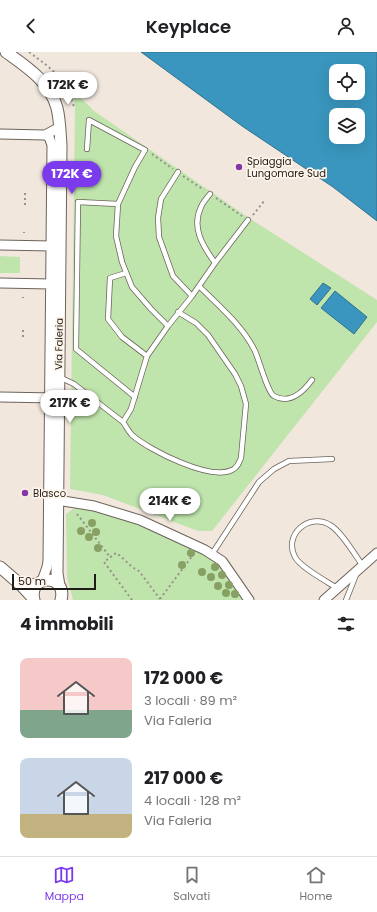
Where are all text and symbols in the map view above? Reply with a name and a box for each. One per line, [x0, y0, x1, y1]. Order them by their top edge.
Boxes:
text: Keyplace [146, 14, 231, 39]
icon: back [20, 15, 42, 37]
icon: person [335, 15, 357, 37]
map controls [329, 64, 365, 144]
button: locate [329, 64, 365, 100]
pin: 172K € [35, 72, 101, 106]
text: 172K € [47, 75, 89, 94]
button: layers [329, 108, 365, 144]
place label: Spiaggia Lungomare Sud [247, 154, 326, 181]
pin: 172K € [39, 161, 105, 195]
marker: Spiaggia Lungomare Sud [234, 162, 244, 172]
text: 172K € [51, 164, 93, 183]
street label: Via Faleria [51, 318, 67, 370]
pin: 217K € [37, 390, 103, 424]
text: 217K € [49, 393, 91, 412]
place label: Blasco [33, 486, 66, 501]
marker: Blasco [20, 488, 30, 498]
pin: 214K € [137, 488, 203, 522]
text: 214K € [148, 491, 192, 510]
scale bar [12, 572, 96, 591]
text: 50 m [18, 573, 46, 589]
text: 4 immobili [20, 612, 114, 636]
icon: filters [335, 613, 357, 635]
text: 172 000 € [144, 666, 223, 690]
icon: home [52, 674, 100, 722]
text: 3 locali · 89 m² [144, 691, 237, 710]
text: Via Faleria [144, 711, 212, 730]
text: 217 000 € [144, 766, 223, 790]
icon: home [52, 774, 100, 822]
text: 4 locali · 128 m² [144, 791, 241, 810]
text: Via Faleria [144, 811, 212, 830]
tab: Mappa [45, 864, 84, 905]
tab: Salvati [173, 864, 210, 905]
tab: Home [300, 864, 332, 905]

